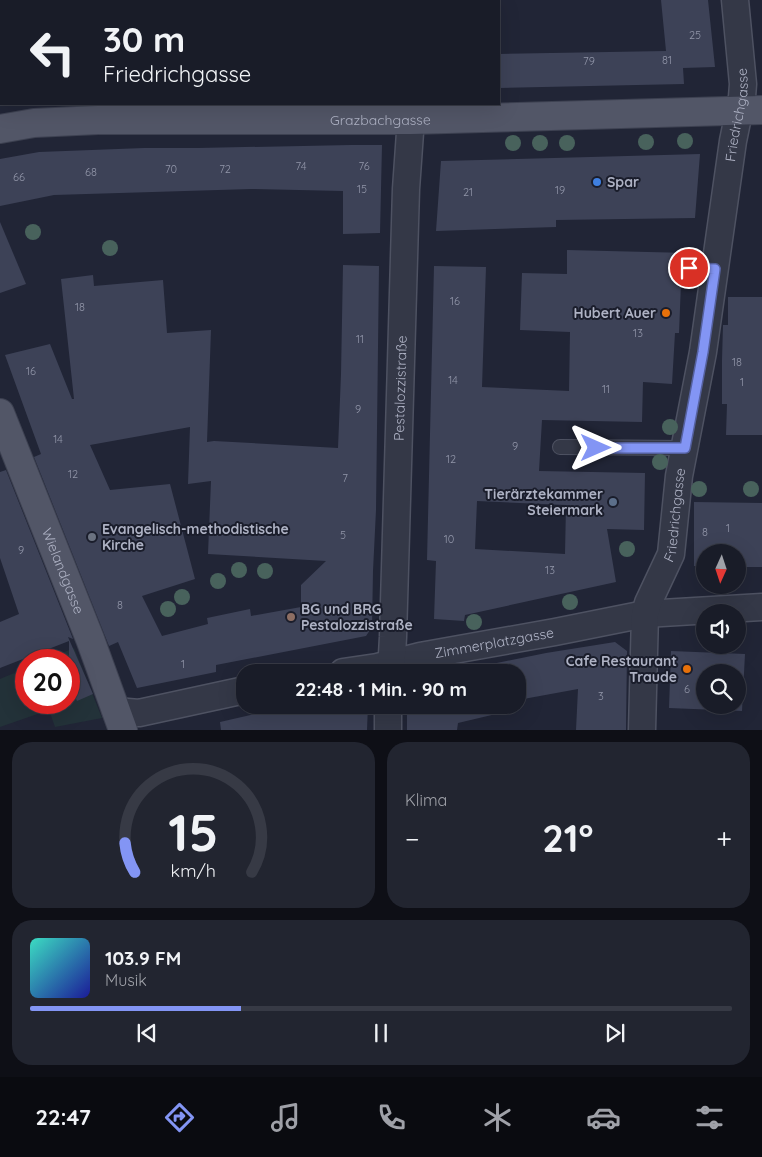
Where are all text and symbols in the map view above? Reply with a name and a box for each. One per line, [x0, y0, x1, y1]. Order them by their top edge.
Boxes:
text: 30 m [103, 17, 185, 61]
icon: left [20, 20, 85, 85]
house number: 25 [689, 28, 701, 42]
house number: 81 [662, 53, 672, 67]
house number: 79 [583, 54, 595, 68]
text: Friedrichgasse [103, 60, 251, 88]
street label: Friedrichgasse [721, 67, 752, 163]
street label: Grazbachgasse [330, 110, 431, 129]
house number: 74 [296, 159, 307, 173]
house number: 76 [358, 159, 370, 173]
house number: 70 [165, 162, 177, 176]
house number: 72 [219, 162, 231, 176]
house number: 68 [85, 165, 97, 179]
house number: 66 [13, 170, 25, 184]
place label: Spar [607, 173, 639, 191]
marker: Spar [591, 176, 603, 188]
house number: 15 [357, 182, 367, 196]
house number: 19 [555, 183, 565, 197]
house number: 21 [463, 185, 473, 199]
pin [668, 247, 710, 289]
icon: arrive [675, 254, 703, 282]
house number: 16 [450, 294, 460, 308]
house number: 18 [75, 300, 85, 314]
place label: Hubert Auer [574, 304, 656, 322]
marker: Hubert Auer [660, 307, 672, 319]
house number: 13 [633, 326, 643, 340]
house number: 11 [356, 332, 364, 346]
street label: Pestalozzistraße [390, 335, 411, 441]
house number: 18 [732, 355, 742, 369]
house number: 16 [26, 364, 36, 378]
house number: 14 [448, 373, 458, 387]
house number: 1 [740, 375, 744, 389]
house number: 11 [602, 382, 610, 396]
house number: 9 [355, 402, 361, 416]
position arrow [569, 421, 621, 473]
house number: 14 [53, 432, 63, 446]
house number: 9 [512, 439, 518, 453]
house number: 12 [446, 452, 456, 466]
street label: Friedrichgasse [660, 466, 689, 565]
house number: 12 [68, 467, 78, 481]
house number: 7 [342, 471, 348, 485]
place label: Tierärztekammer Steiermark [484, 485, 603, 519]
marker: Tierärztekammer Steiermark [607, 496, 619, 508]
place label: Evangelisch-methodistische Kirche [102, 520, 289, 554]
house number: 1 [726, 521, 730, 535]
street label: Wielandgasse [38, 525, 88, 617]
house number: 8 [702, 525, 708, 539]
house number: 5 [340, 528, 346, 542]
marker: Evangelisch-methodistische Kirche [86, 531, 98, 543]
house number: 10 [444, 532, 454, 546]
house number: 9 [18, 543, 24, 557]
north arrow [696, 544, 746, 594]
map controls [696, 544, 746, 714]
house number: 13 [545, 563, 555, 577]
house number: 8 [117, 598, 123, 612]
place label: BG und BRG Pestalozzistraße [301, 600, 413, 634]
button: sound [696, 604, 746, 654]
marker: BG und BRG Pestalozzistraße [285, 611, 297, 623]
street label: Zimmerplatzgasse [433, 623, 555, 662]
speed limit sign: 20 [15, 649, 80, 714]
place label: Cafe Restaurant Traude [566, 652, 677, 686]
house number: 1 [181, 657, 185, 671]
marker: Cafe Restaurant Traude [681, 663, 693, 675]
button: search [696, 664, 746, 714]
text: 22:48 · 1 Min. · 90 m [295, 677, 467, 701]
house number: 6 [684, 682, 690, 696]
house number: 3 [598, 689, 604, 703]
text: Klima [405, 790, 447, 810]
text: 15 [168, 799, 219, 864]
text: 21° [542, 814, 594, 862]
text: − [405, 821, 420, 856]
text: + [716, 821, 732, 856]
text: km/h [171, 859, 216, 881]
text: 103.9 FM [105, 946, 181, 970]
text: Musik [105, 970, 147, 990]
icon: previous [133, 1019, 161, 1047]
icon: pause [367, 1019, 395, 1047]
icon: next [601, 1019, 629, 1047]
icon: directions [162, 1100, 197, 1135]
icon: music [268, 1100, 303, 1135]
icon: phone [374, 1100, 409, 1135]
icon: climate [480, 1100, 515, 1135]
icon: car [586, 1100, 621, 1135]
icon: filters [692, 1100, 727, 1135]
text: 22:47 [35, 1103, 91, 1131]

